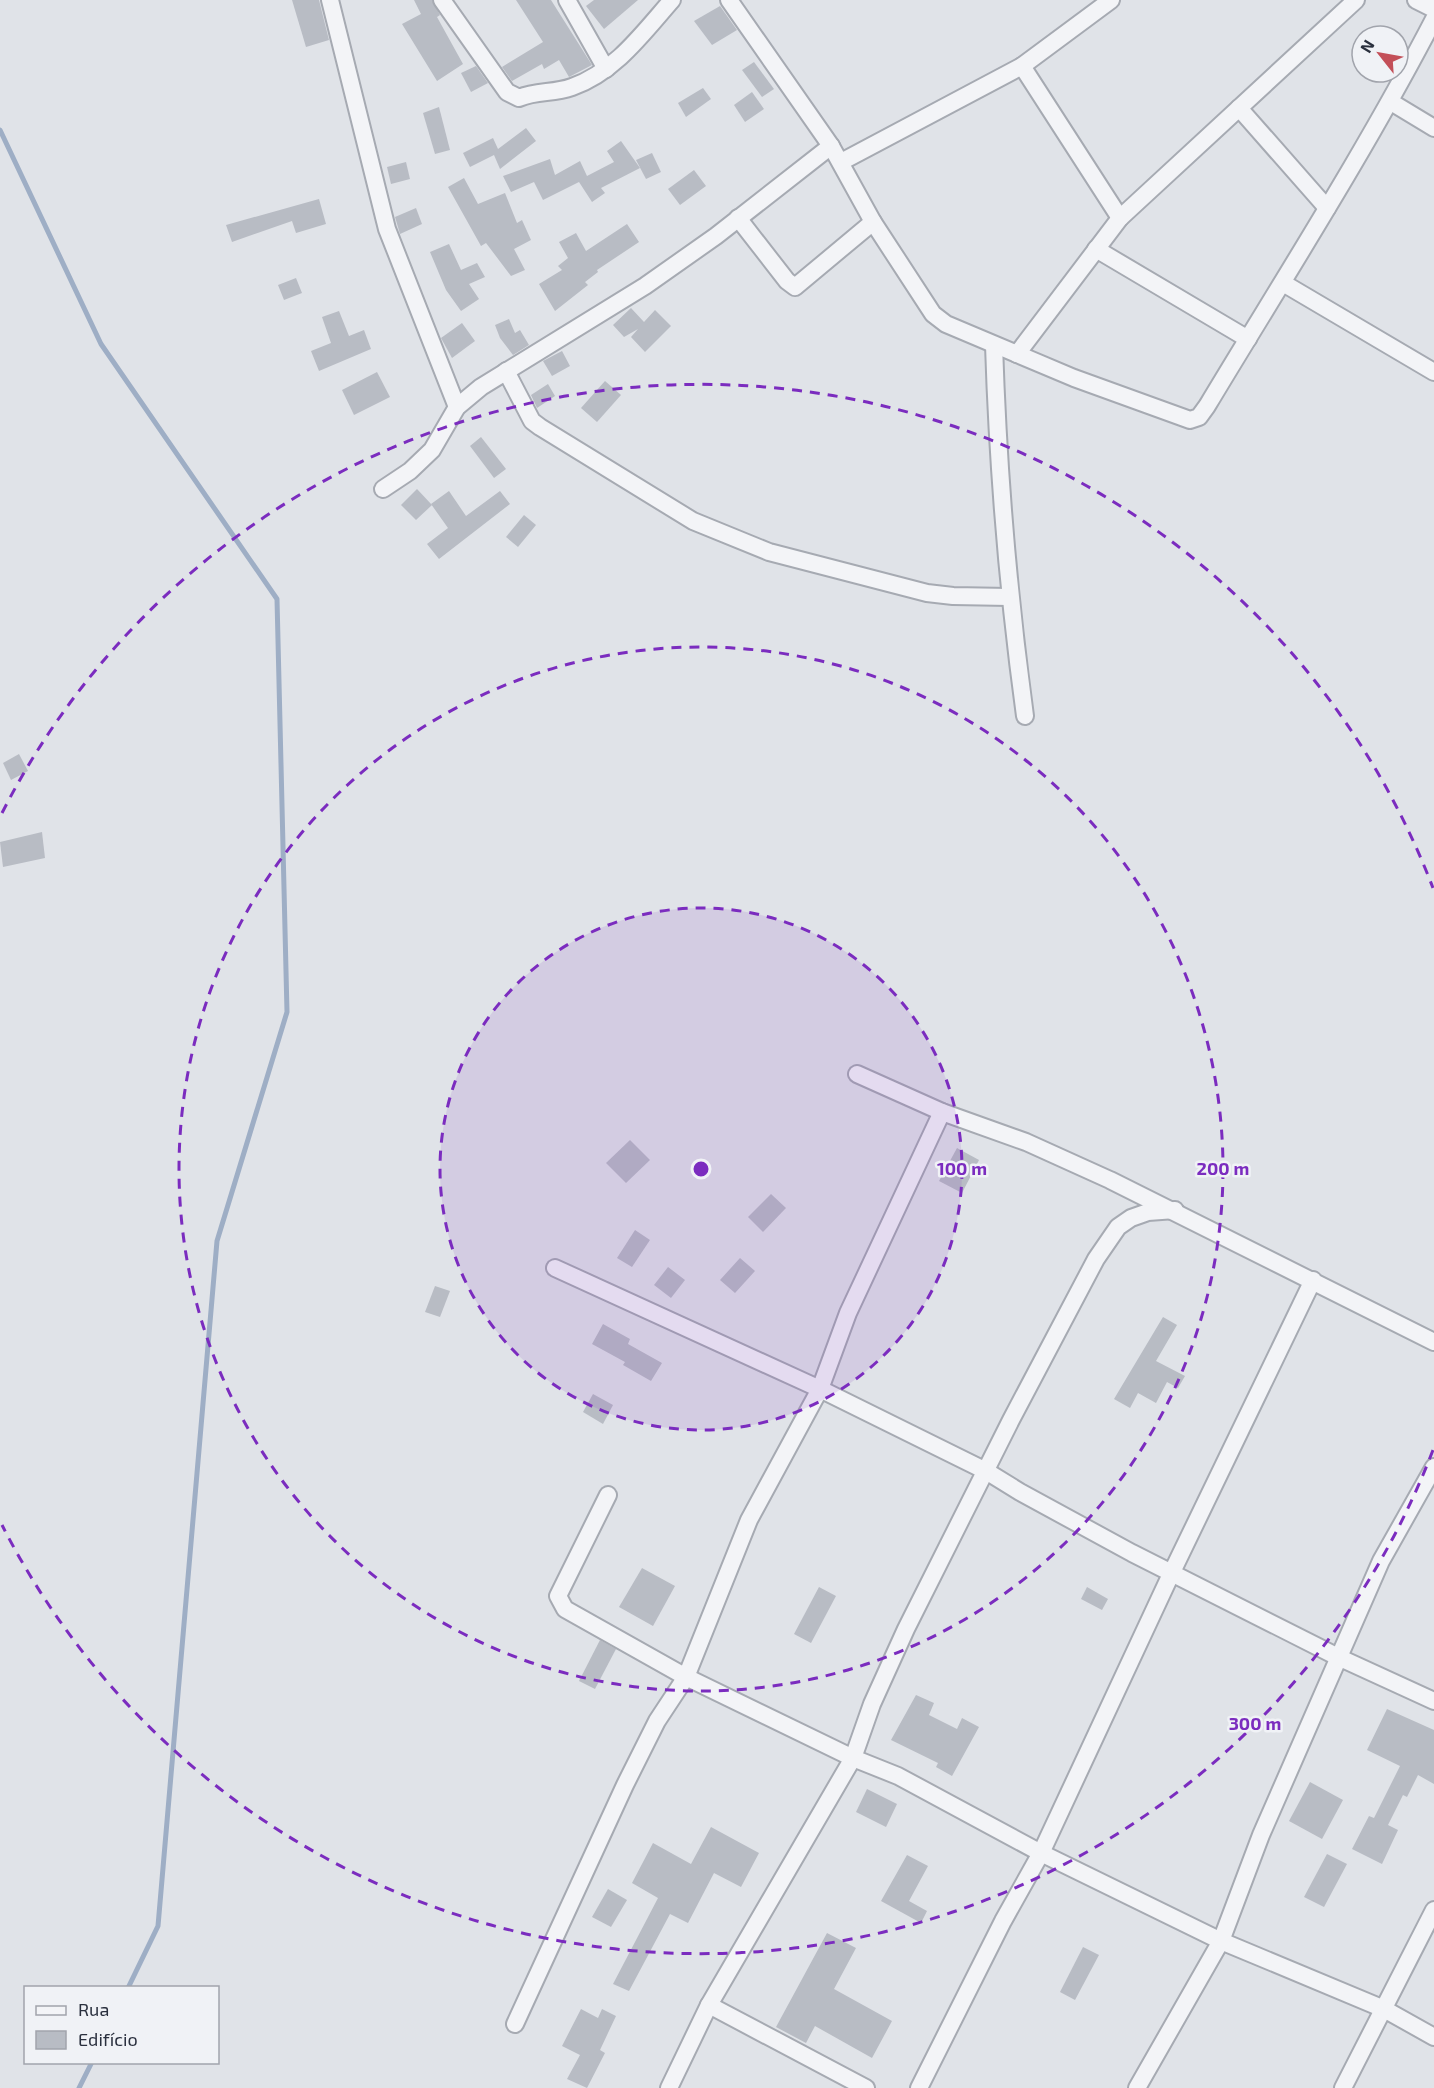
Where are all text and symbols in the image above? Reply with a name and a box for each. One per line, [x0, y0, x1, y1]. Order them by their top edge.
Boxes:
north arrow [1350, 24, 1410, 84]
text: N [1356, 36, 1378, 56]
text: 100 m [937, 1157, 987, 1179]
text: 200 m [1197, 1157, 1249, 1179]
centre of rings [691, 1159, 711, 1179]
text: 300 m [1229, 1712, 1281, 1734]
legend [24, 1986, 219, 2064]
text: Rua [78, 1998, 109, 2020]
text: Edifício [78, 2028, 138, 2050]

